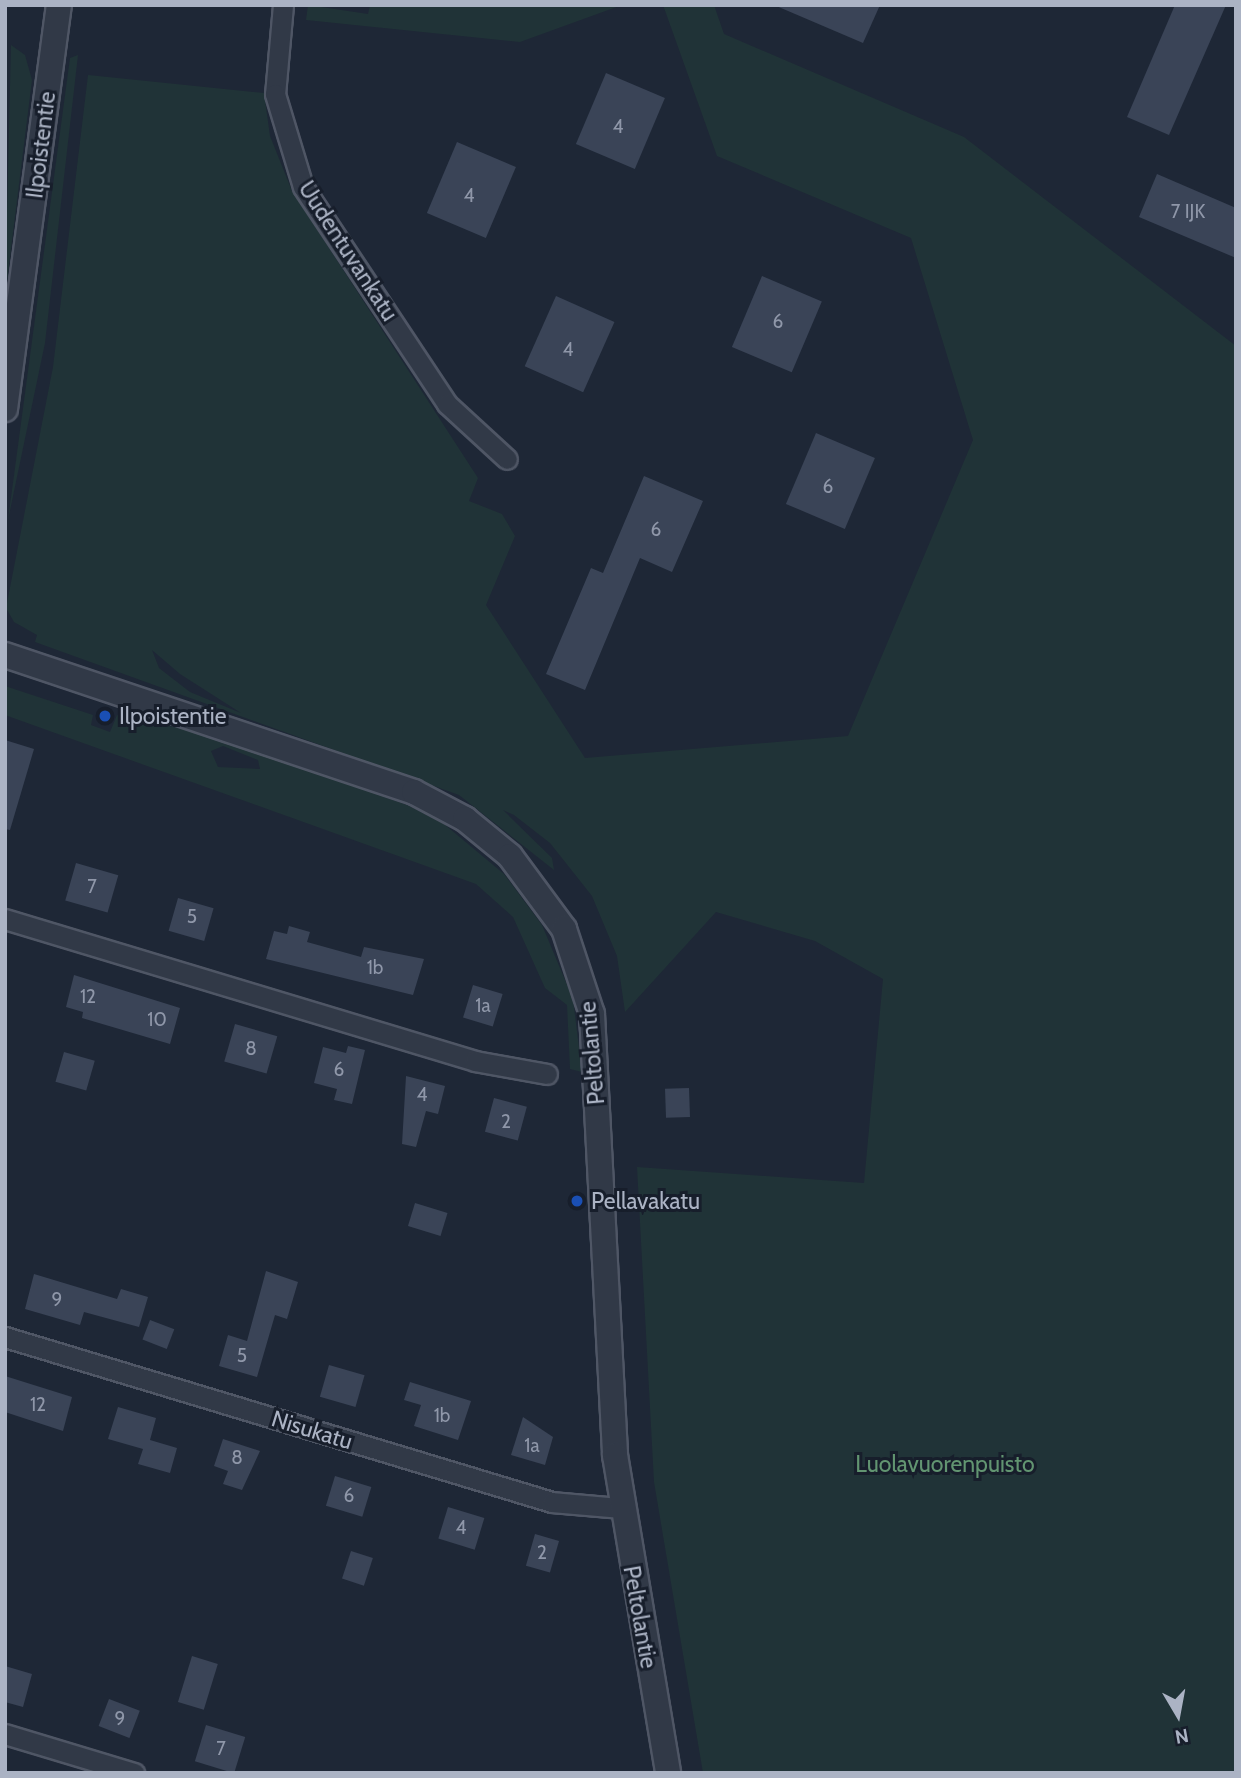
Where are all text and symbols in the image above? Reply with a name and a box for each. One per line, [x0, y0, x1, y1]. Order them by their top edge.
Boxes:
street label: Ilpoistentie [21, 90, 61, 200]
house number: 4 [613, 116, 623, 138]
street label: Uudentuvankatu [293, 176, 403, 326]
house number: 4 [464, 185, 474, 207]
house number: 7 IJK [1171, 201, 1205, 223]
house number: 6 [773, 311, 783, 333]
house number: 4 [563, 339, 573, 361]
house number: 6 [823, 476, 833, 498]
house number: 6 [651, 519, 661, 541]
place label: Ilpoistentie [119, 702, 226, 730]
marker: Ilpoistentie [97, 708, 113, 724]
house number: 7 [87, 876, 97, 898]
house number: 5 [187, 906, 197, 928]
house number: 1b [367, 957, 383, 979]
house number: 12 [80, 986, 96, 1008]
house number: 1a [475, 995, 491, 1017]
street label: Peltolantie [574, 1000, 610, 1106]
house number: 10 [147, 1009, 167, 1031]
house number: 8 [245, 1038, 257, 1060]
house number: 6 [334, 1059, 344, 1081]
house number: 4 [417, 1084, 427, 1106]
house number: 2 [501, 1111, 511, 1133]
place label: Pellavakatu [591, 1187, 700, 1215]
marker: Pellavakatu [569, 1193, 585, 1209]
house number: 9 [52, 1289, 62, 1311]
house number: 5 [237, 1345, 247, 1367]
house number: 12 [30, 1394, 46, 1416]
street label: Nisukatu [268, 1405, 356, 1455]
house number: 1b [434, 1405, 450, 1427]
house number: 1a [524, 1435, 540, 1457]
house number: 8 [231, 1447, 243, 1469]
park label: Luolavuorenpuisto [855, 1450, 1035, 1478]
house number: 6 [344, 1485, 354, 1507]
house number: 4 [456, 1517, 466, 1539]
house number: 2 [537, 1542, 547, 1564]
street label: Peltolantie [617, 1563, 663, 1671]
north arrow [1143, 1680, 1213, 1750]
house number: 9 [115, 1708, 125, 1730]
text: N [1173, 1724, 1190, 1749]
house number: 7 [216, 1738, 226, 1760]

